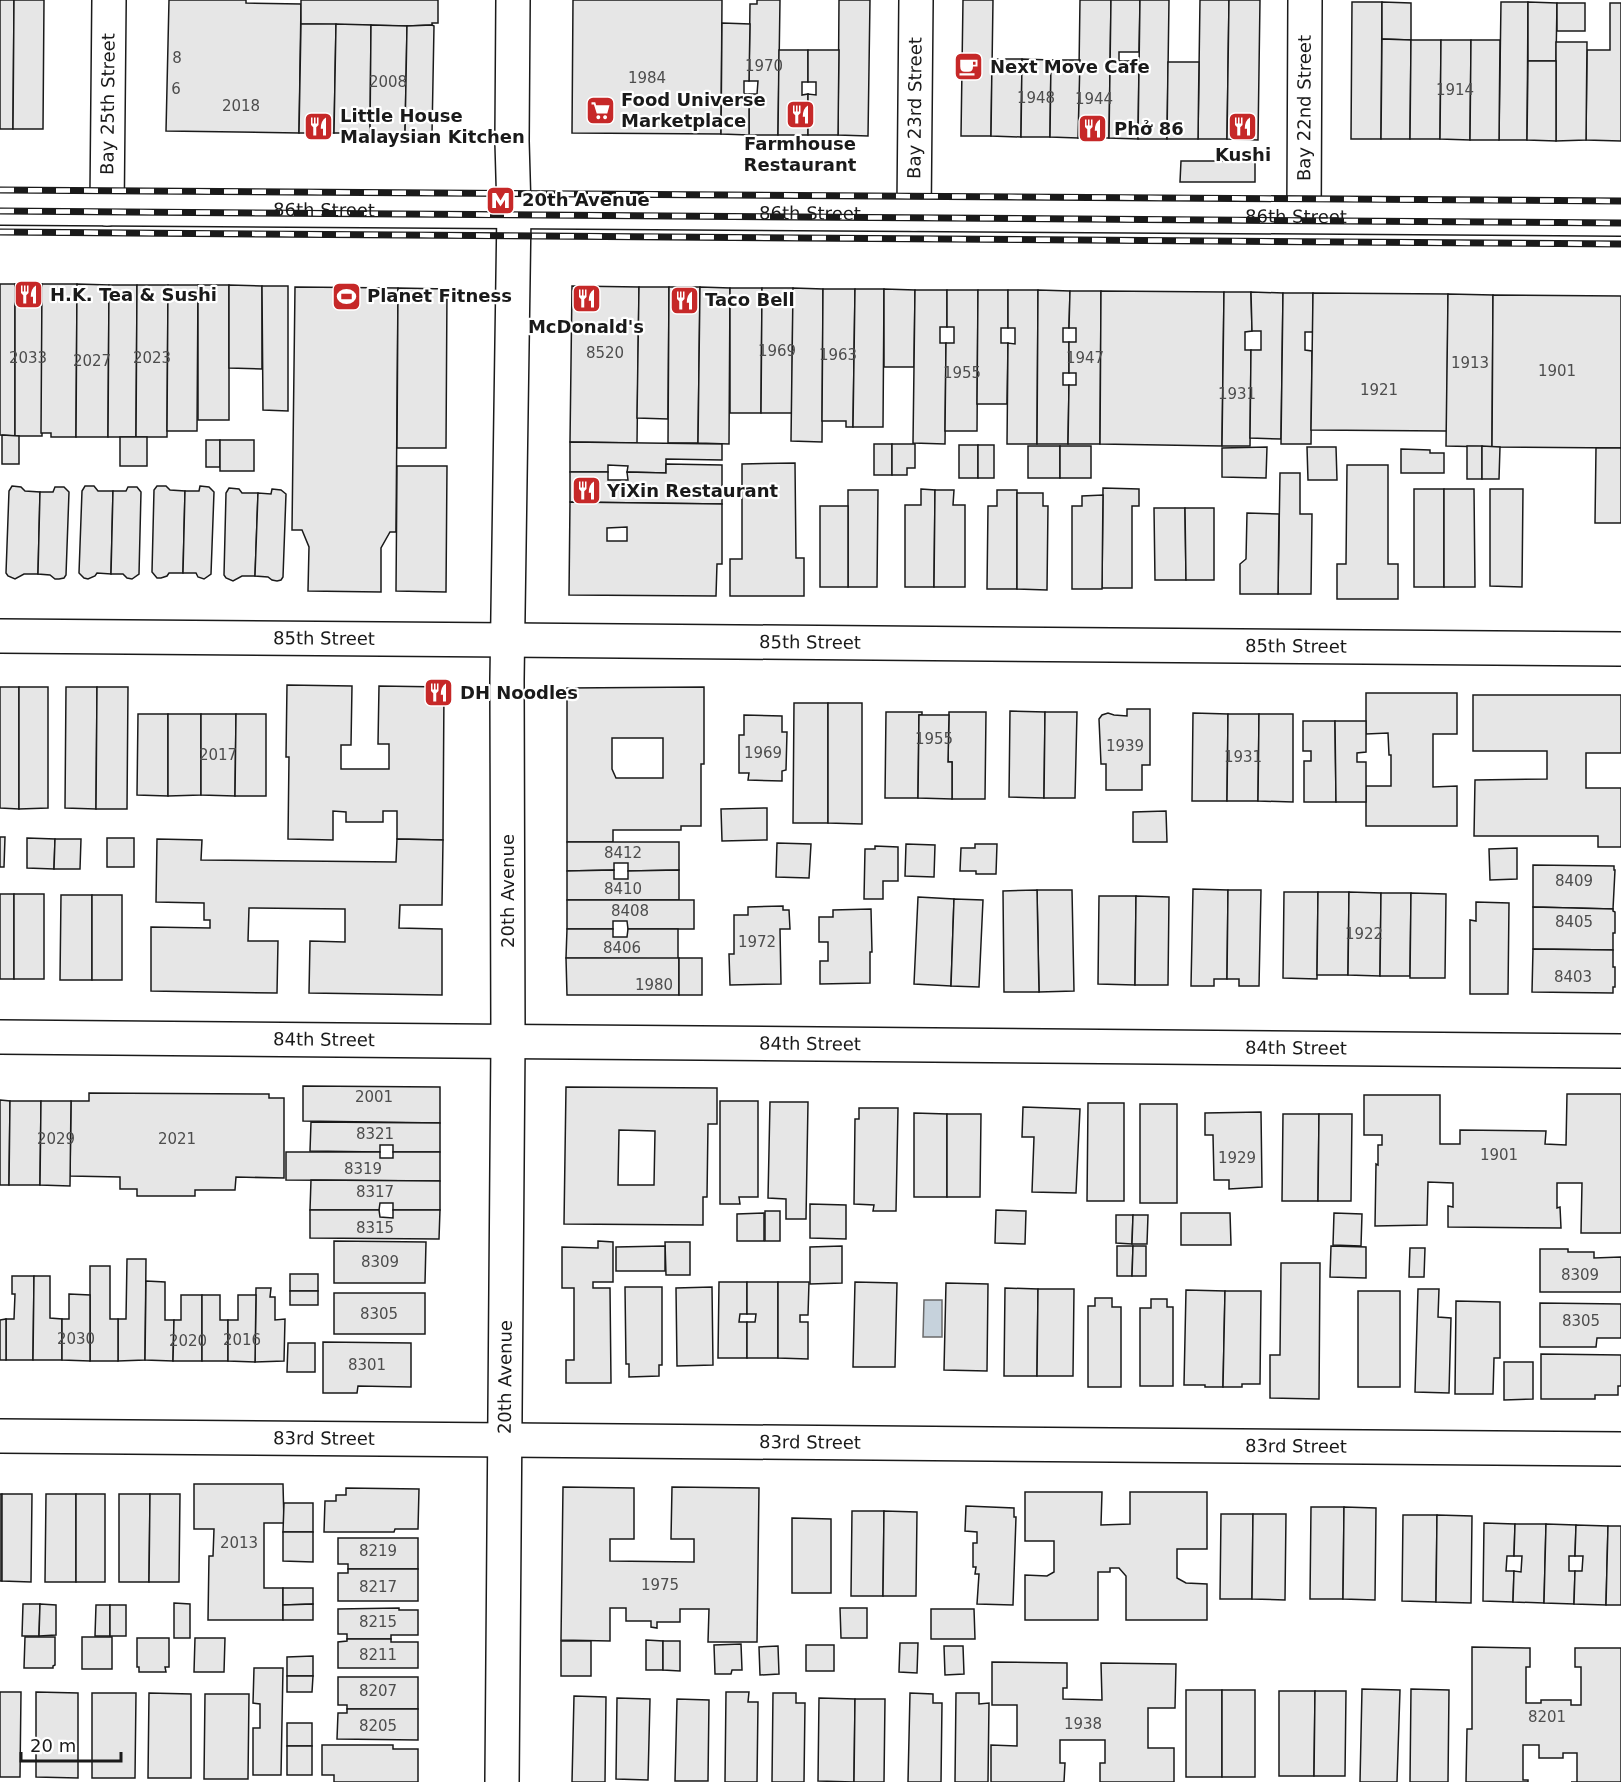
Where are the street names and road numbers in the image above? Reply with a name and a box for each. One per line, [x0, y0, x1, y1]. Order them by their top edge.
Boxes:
street label: Bay 25th Street [96, 33, 119, 175]
street label: Bay 22nd Street [1293, 35, 1315, 181]
street label: Bay 23rd Street [903, 37, 926, 179]
street label: 86th Street [273, 199, 375, 221]
street label: 86th Street [759, 202, 861, 224]
street label: 86th Street [1245, 205, 1347, 227]
street label: 85th Street [273, 627, 375, 649]
street label: 85th Street [759, 631, 861, 653]
street label: 85th Street [1245, 635, 1347, 657]
street label: 20th Avenue [497, 834, 518, 948]
street label: 84th Street [273, 1028, 375, 1050]
street label: 84th Street [759, 1033, 861, 1054]
street label: 84th Street [1245, 1037, 1347, 1059]
street label: 20th Avenue [494, 1320, 516, 1434]
street label: 83rd Street [273, 1427, 375, 1449]
street label: 83rd Street [759, 1431, 861, 1453]
street label: 83rd Street [1245, 1435, 1347, 1457]

